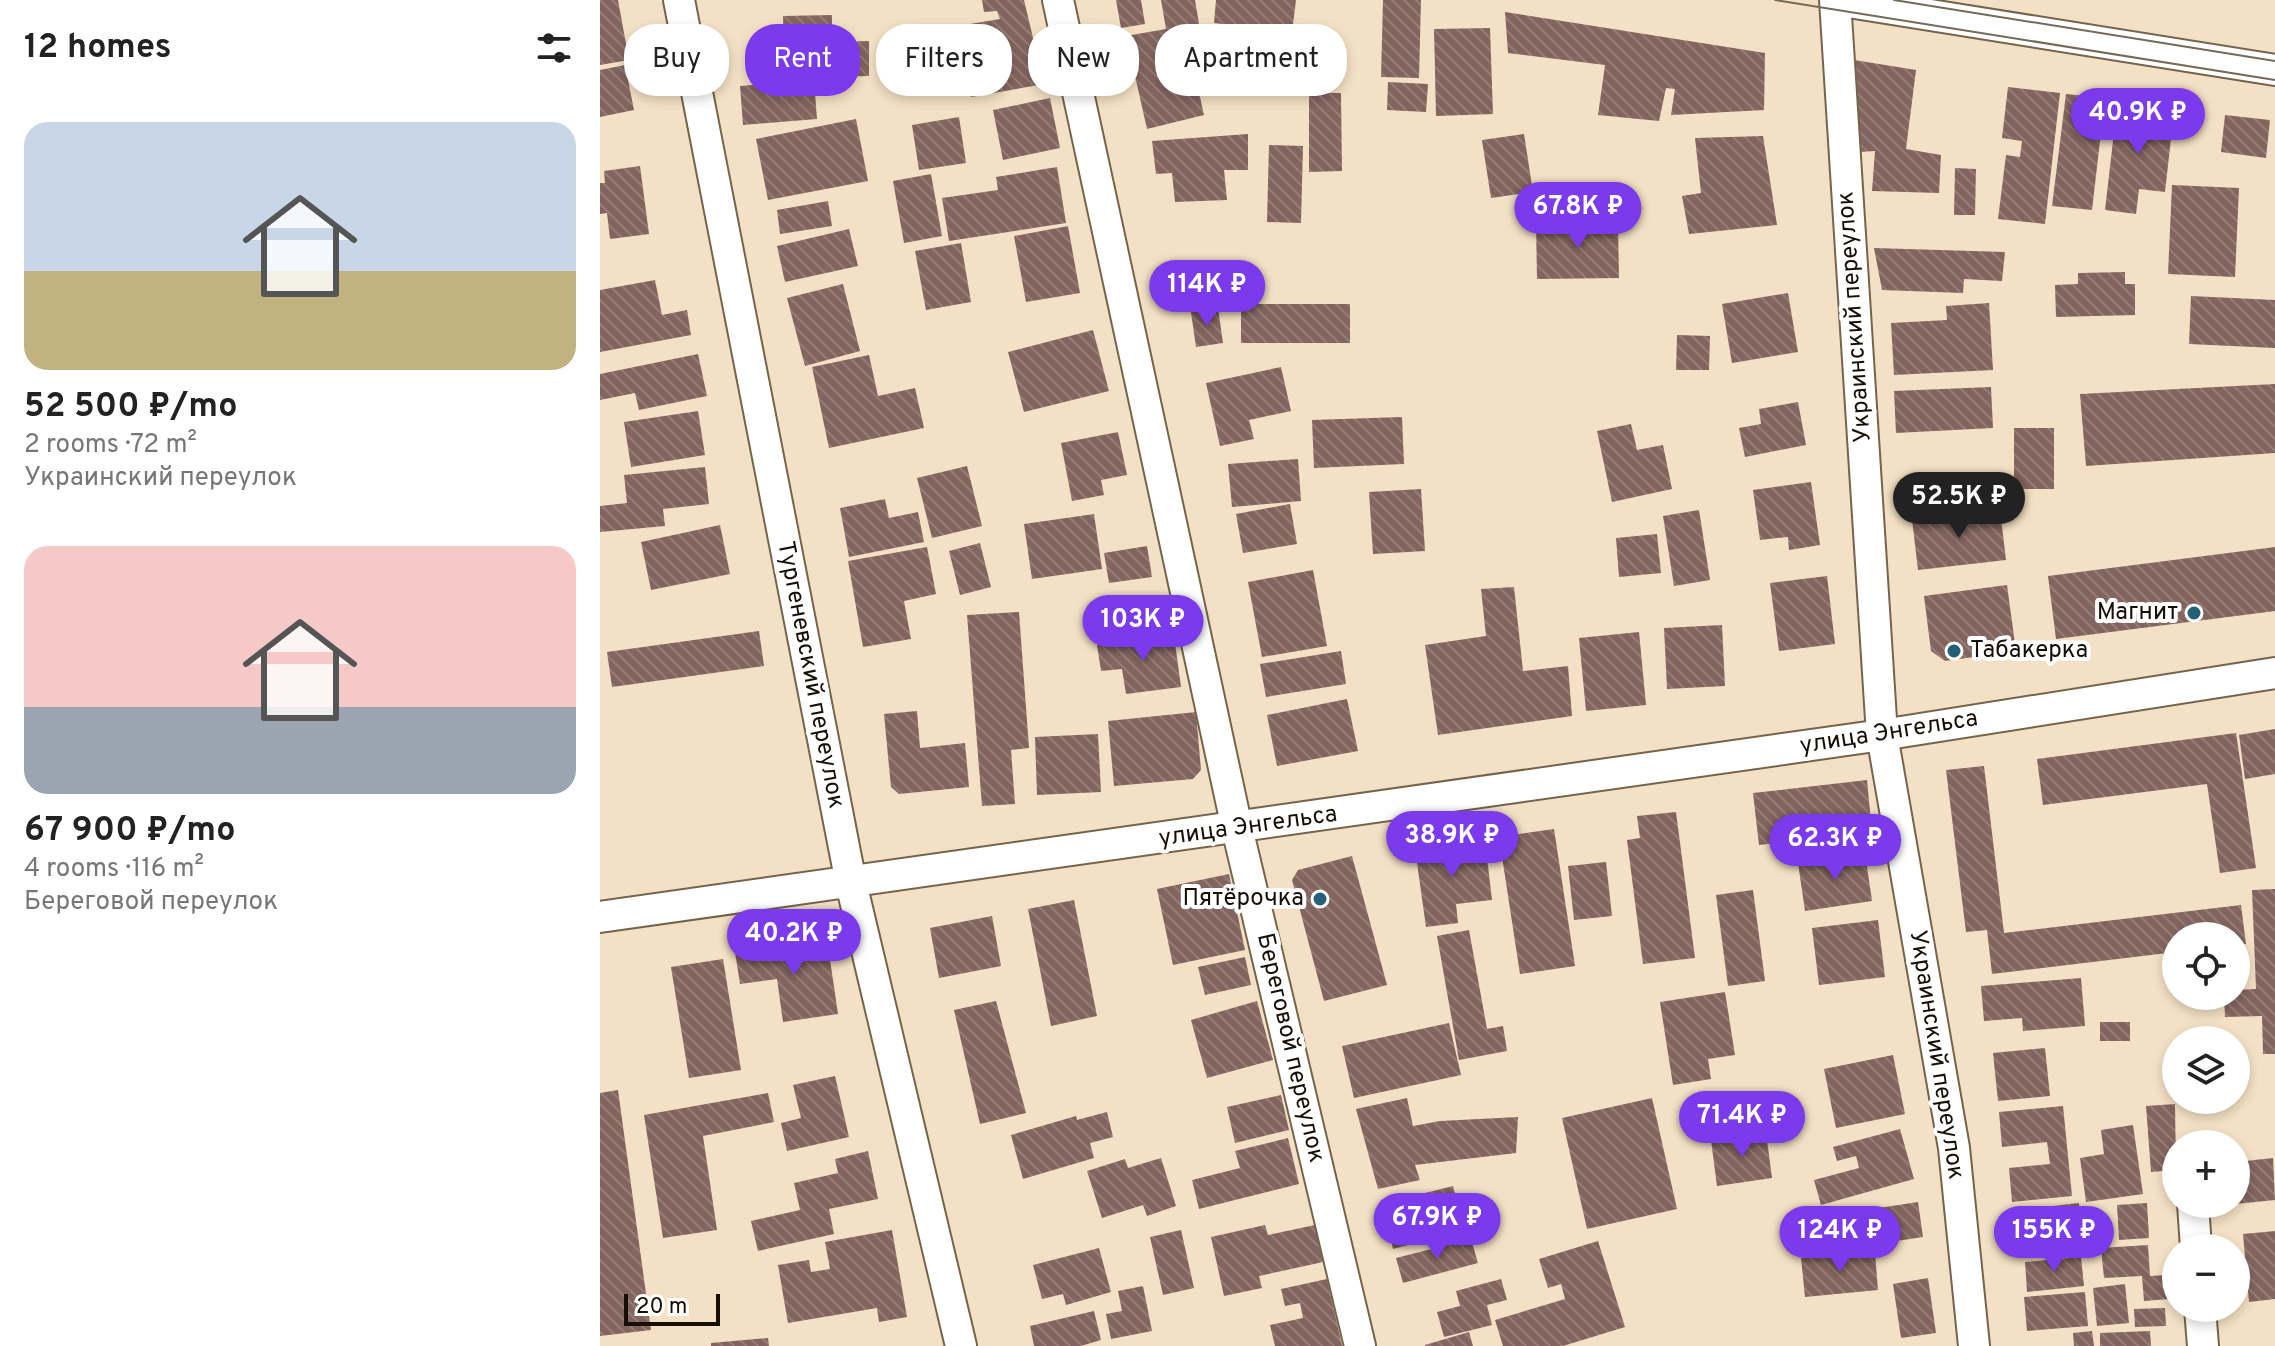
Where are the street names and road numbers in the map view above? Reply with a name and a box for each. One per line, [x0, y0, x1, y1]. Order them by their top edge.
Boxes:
street label: Украинский переулок [1831, 190, 1879, 444]
street label: Тургеневский переулок [769, 539, 851, 811]
street label: улица Энгельса [1798, 704, 1980, 762]
street label: улица Энгельса [1157, 800, 1339, 854]
street label: Украинский переулок [1901, 928, 1971, 1182]
street label: Береговой переулок [1249, 930, 1331, 1166]

